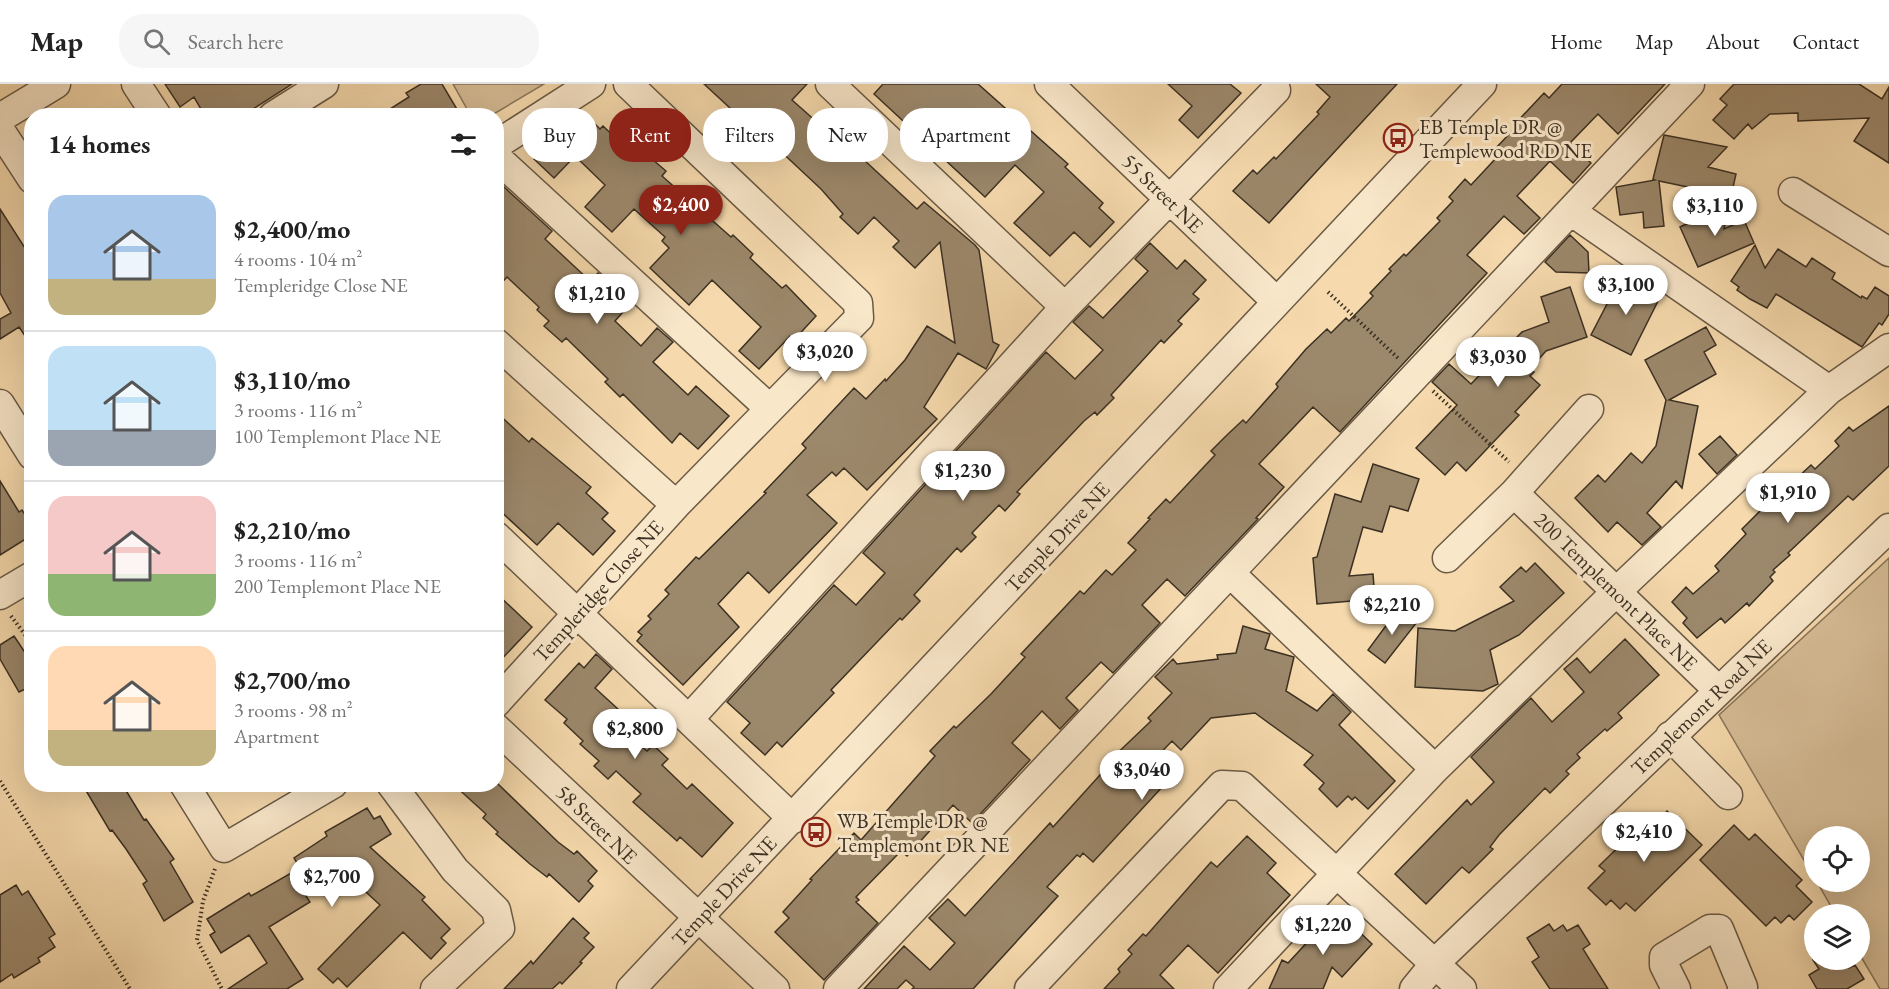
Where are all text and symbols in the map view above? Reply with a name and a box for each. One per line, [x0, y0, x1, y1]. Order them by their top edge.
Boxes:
search box [119, 14, 539, 68]
text: Map [30, 23, 83, 59]
icon: search [140, 25, 173, 58]
text: Search here [188, 27, 283, 56]
text: Home [1550, 28, 1602, 55]
text: Map [1635, 28, 1673, 55]
text: About [1706, 28, 1759, 55]
text: Contact [1792, 28, 1859, 55]
chip: Buy [522, 108, 597, 162]
chip: Rent [609, 108, 691, 162]
chip: Filters [703, 108, 795, 162]
chip: New [807, 108, 888, 162]
chip: Apartment [900, 108, 1031, 162]
place label: EB Temple DR @ Templewood RD NE [1419, 113, 1592, 164]
bus stop icon: EB Temple DR @ Templewood RD NE [1382, 122, 1414, 154]
text: 14 homes [48, 127, 150, 161]
icon: filters [447, 128, 480, 161]
street label: 55 Street NE [1117, 147, 1210, 239]
pin: $2,400 [632, 185, 730, 236]
pin: $3,110 [1666, 186, 1764, 237]
text: $2,400 [653, 191, 709, 217]
text: $3,110 [1687, 192, 1743, 218]
text: $2,400/mo [234, 212, 350, 246]
icon: home [96, 219, 168, 291]
text: 4 rooms · 104 m² [234, 246, 362, 272]
pin: $3,100 [1577, 265, 1675, 316]
text: $3,100 [1598, 271, 1654, 297]
text: Templeridge Close NE [234, 272, 408, 298]
pin: $1,210 [548, 274, 646, 325]
text: $1,210 [569, 280, 625, 306]
pin: $3,020 [776, 332, 874, 383]
pin: $3,030 [1449, 337, 1547, 388]
text: $3,020 [797, 338, 853, 364]
text: $3,030 [1470, 343, 1526, 369]
text: $3,110/mo [234, 363, 350, 397]
icon: home [96, 370, 168, 442]
text: 3 rooms · 116 m² [234, 397, 362, 423]
text: 100 Templemont Place NE [234, 423, 441, 449]
pin: $1,230 [914, 451, 1012, 502]
text: $1,230 [935, 457, 991, 483]
pin: $1,910 [1739, 473, 1837, 524]
street label: Temple Drive NE [999, 476, 1115, 598]
text: $1,910 [1760, 479, 1816, 505]
street label: 200 Templemont Place NE [1528, 506, 1704, 676]
text: $2,210/mo [234, 513, 350, 547]
street label: Templeridge Close NE [527, 514, 669, 668]
icon: home [96, 520, 168, 592]
text: 3 rooms · 116 m² [234, 547, 362, 573]
text: 200 Templemont Place NE [234, 573, 441, 599]
pin: $2,210 [1343, 585, 1441, 636]
text: $2,210 [1364, 591, 1420, 617]
street label: Templemont Road NE [1625, 633, 1777, 781]
text: $2,700/mo [234, 663, 350, 697]
icon: home [96, 670, 168, 742]
text: 3 rooms · 98 m² [234, 697, 353, 723]
pin: $2,800 [586, 709, 684, 760]
text: $2,800 [607, 715, 663, 741]
text: Apartment [234, 723, 319, 749]
pin: $3,040 [1093, 750, 1191, 801]
text: $3,040 [1114, 756, 1170, 782]
street label: 58 Street NE [551, 778, 644, 870]
place label: WB Temple DR @ Templemont DR NE [837, 807, 1009, 858]
pin: $2,410 [1595, 812, 1693, 863]
bus stop icon: WB Temple DR @ Templemont DR NE [800, 816, 832, 848]
text: $2,410 [1616, 818, 1672, 844]
map controls [1804, 826, 1870, 970]
button: locate [1804, 826, 1870, 892]
street label: Temple Drive NE [666, 830, 782, 952]
pin: $2,700 [283, 857, 381, 908]
text: $2,700 [304, 863, 360, 889]
button: layers [1804, 904, 1870, 970]
pin: $1,220 [1274, 905, 1372, 956]
text: $1,220 [1295, 911, 1351, 937]

